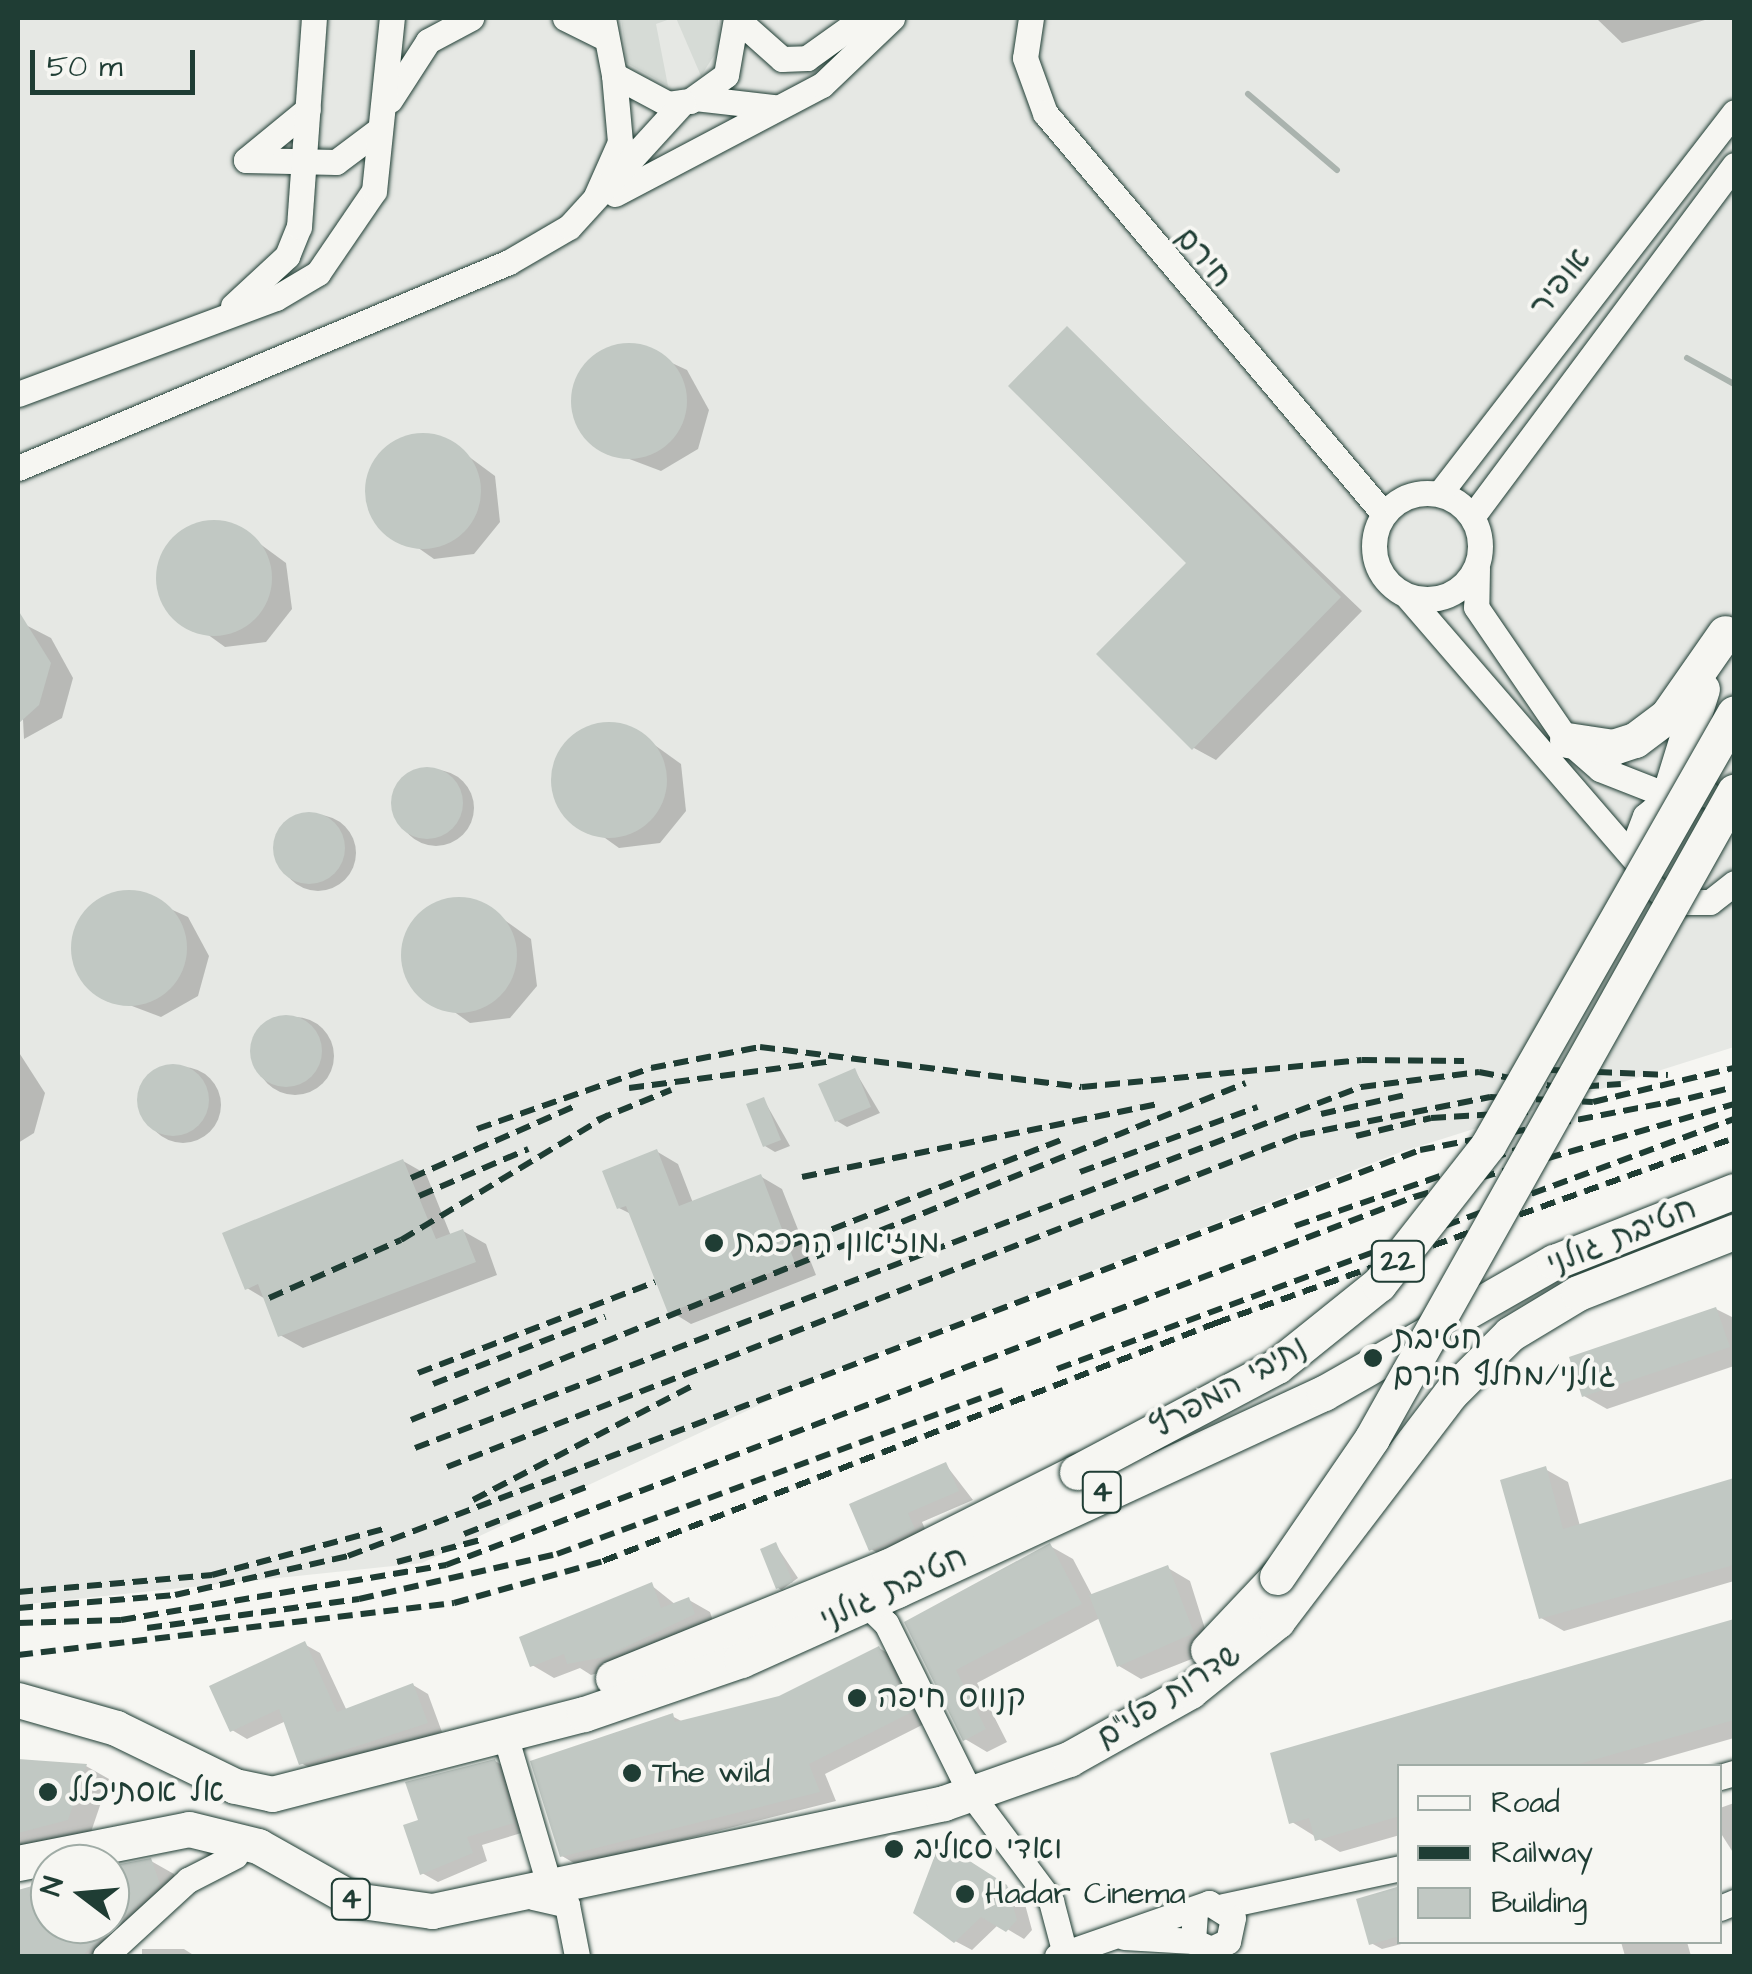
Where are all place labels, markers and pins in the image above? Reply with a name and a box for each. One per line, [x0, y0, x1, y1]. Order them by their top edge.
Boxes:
place label: מוזיאון הרכבת [734, 1224, 940, 1262]
marker: מוזיאון הרכבת [703, 1232, 725, 1254]
place label: חטיבת גולני/מחלף חירם [1393, 1321, 1616, 1396]
marker: חטיבת גולני/מחלף חירם [1362, 1347, 1384, 1369]
place label: קנווס חיפה [877, 1679, 1026, 1717]
marker: קנווס חיפה [846, 1687, 868, 1709]
place label: The wild [652, 1754, 770, 1792]
marker: The wild [621, 1762, 643, 1784]
place label: אל אסתיכלל [68, 1773, 224, 1811]
marker: אל אסתיכלל [37, 1781, 59, 1803]
place label: ואדי סאליב [914, 1830, 1062, 1868]
marker: ואדי סאליב [883, 1838, 905, 1860]
place label: Hadar Cinema [985, 1875, 1186, 1913]
marker: Hadar Cinema [954, 1883, 976, 1905]

